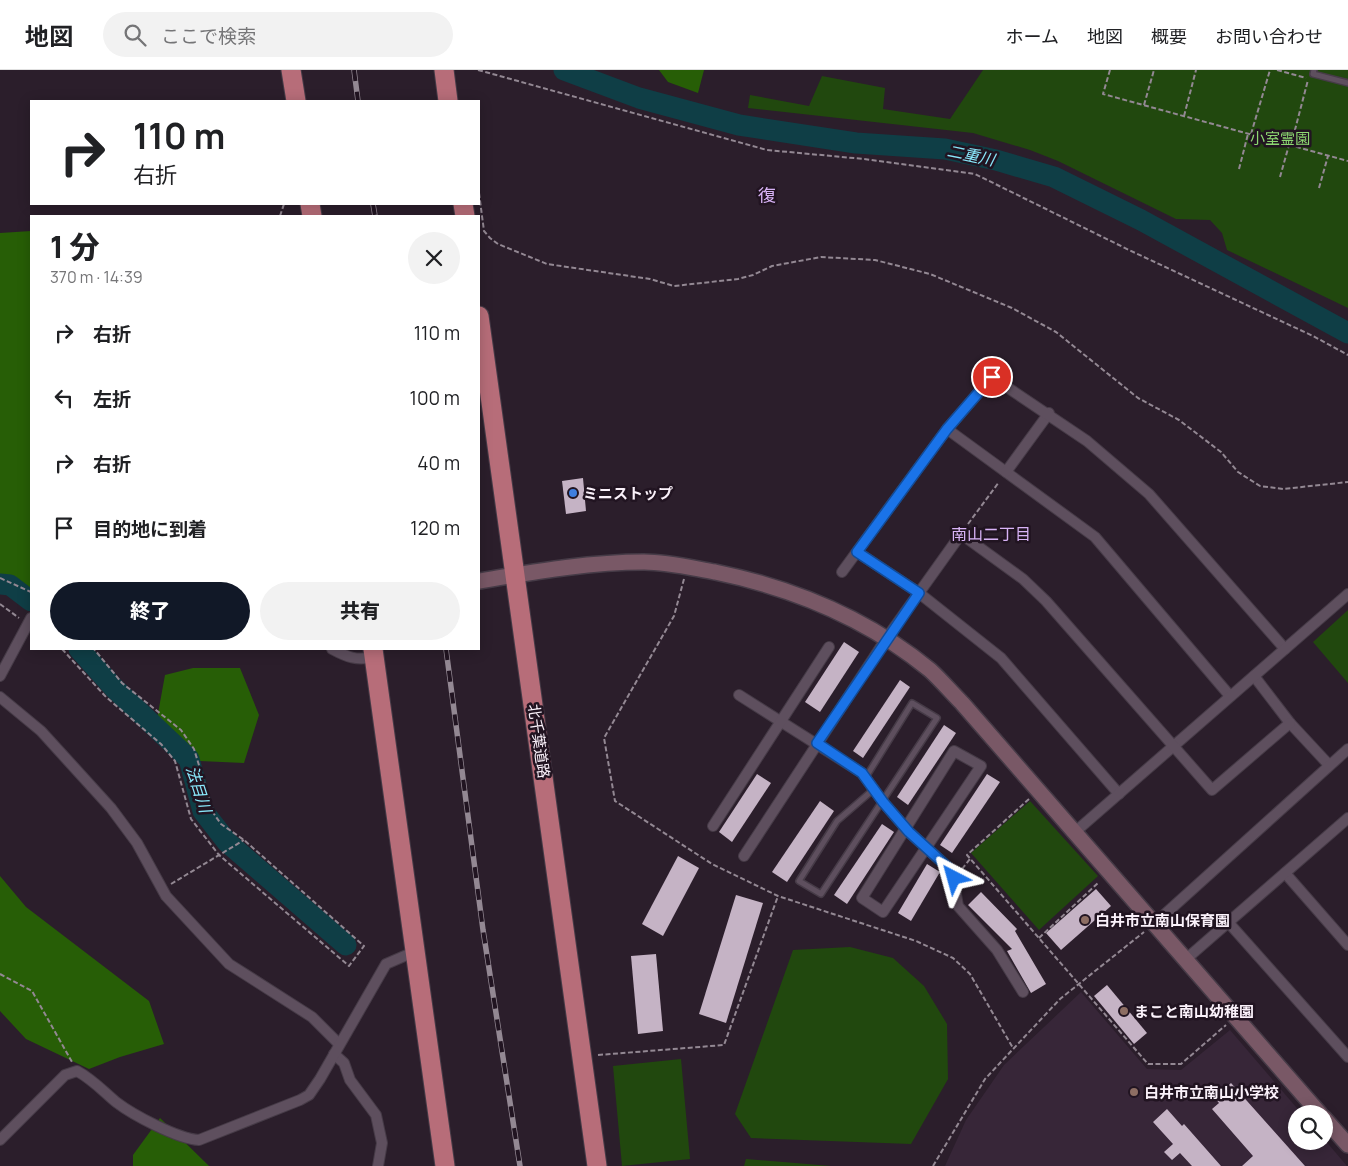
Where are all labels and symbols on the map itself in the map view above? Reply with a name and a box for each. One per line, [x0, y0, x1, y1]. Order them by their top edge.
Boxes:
park label: 小室霊園 [1250, 128, 1310, 149]
water label: 二重川 [945, 139, 999, 171]
district label: 復 [758, 183, 776, 207]
pin [971, 356, 1013, 398]
place label: ミニストップ [583, 483, 673, 504]
marker: ミニストップ [567, 487, 579, 499]
district label: 南山二丁目 [951, 523, 1031, 545]
street label: 北千葉道路 [523, 702, 555, 780]
water label: 法目川 [181, 763, 217, 817]
position arrow [927, 851, 979, 903]
place label: 白井市立南山保育園 [1095, 910, 1230, 931]
marker: 白井市立南山保育園 [1079, 914, 1091, 926]
place label: まこと南山幼稚園 [1134, 1001, 1254, 1022]
marker: まこと南山幼稚園 [1118, 1005, 1130, 1017]
place label: 白井市立南山小学校 [1144, 1082, 1279, 1103]
marker: 白井市立南山小学校 [1128, 1086, 1140, 1098]

